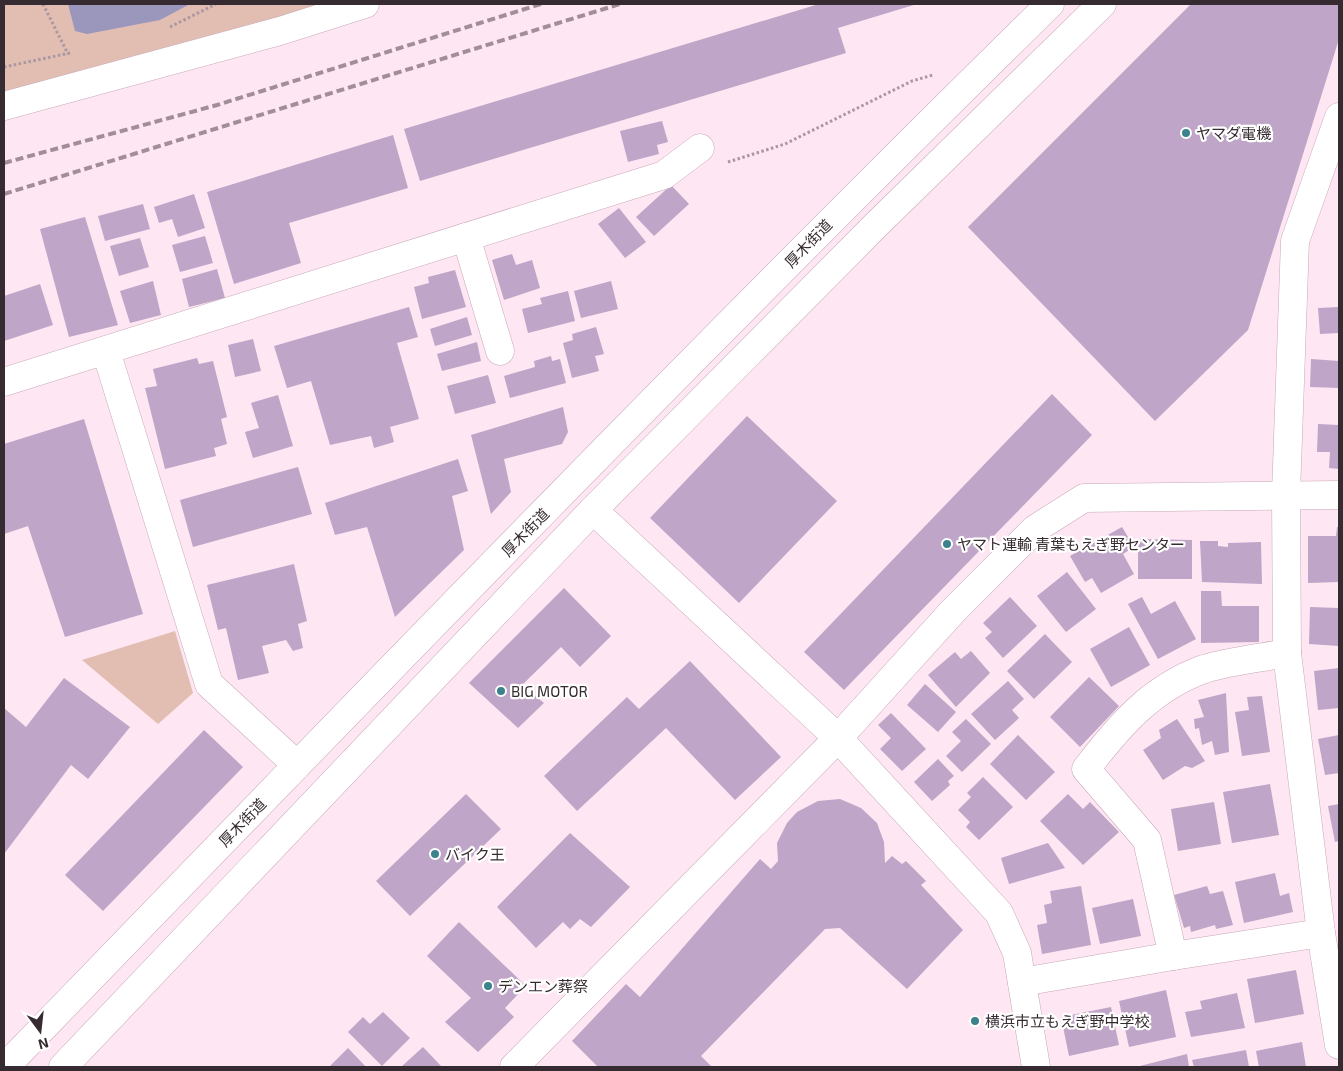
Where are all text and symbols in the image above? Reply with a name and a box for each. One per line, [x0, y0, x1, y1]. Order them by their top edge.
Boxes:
place label: ヤマダ電機 [1196, 124, 1271, 142]
marker: ヤマダ電機 [1180, 127, 1192, 139]
street label: 厚木街道 [781, 215, 835, 271]
street label: 厚木街道 [498, 504, 552, 560]
place label: ヤマト運輸 青葉もえぎ野センター [957, 535, 1185, 553]
marker: ヤマト運輸 青葉もえぎ野センター [941, 538, 953, 550]
place label: BIG MOTOR [511, 682, 588, 700]
marker: BIG MOTOR [495, 685, 507, 697]
street label: 厚木街道 [215, 794, 269, 850]
place label: バイク王 [445, 845, 505, 863]
marker: バイク王 [429, 848, 441, 860]
place label: デンエン葬祭 [498, 977, 588, 995]
marker: デンエン葬祭 [482, 980, 494, 992]
north arrow [15, 1006, 65, 1056]
place label: 横浜市立もえぎ野中学校 [985, 1012, 1150, 1030]
marker: 横浜市立もえぎ野中学校 [969, 1015, 981, 1027]
text: N [36, 1035, 51, 1054]

